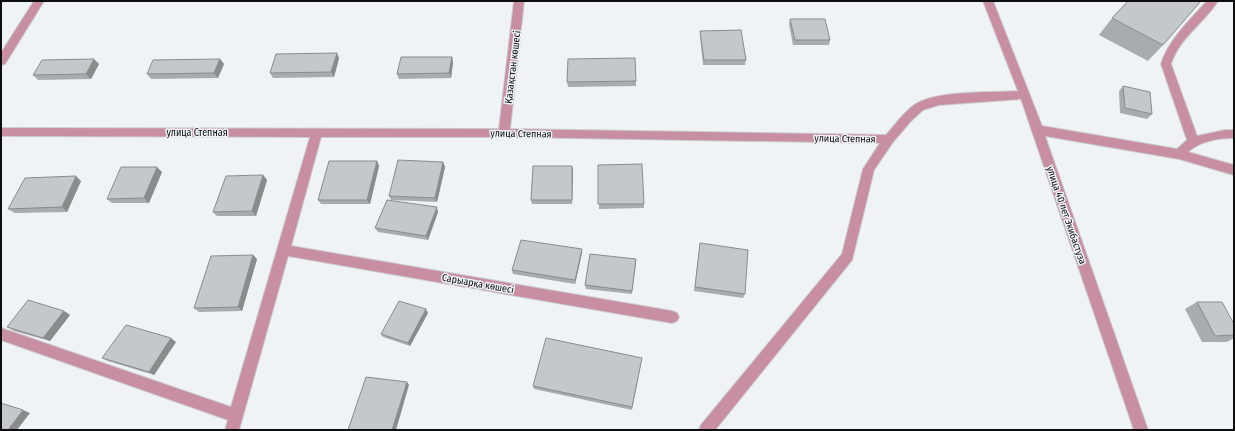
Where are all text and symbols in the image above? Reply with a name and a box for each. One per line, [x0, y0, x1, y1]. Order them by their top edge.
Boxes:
street label: Қазақстан көшесі [502, 30, 523, 104]
street label: улица Степная [166, 127, 228, 139]
street label: улица Степная [490, 127, 552, 141]
street label: улица Степная [814, 132, 876, 146]
street label: улица 40 лет Экибастуза [1044, 165, 1089, 266]
street label: Сарыарқа көшесі [441, 271, 515, 296]

